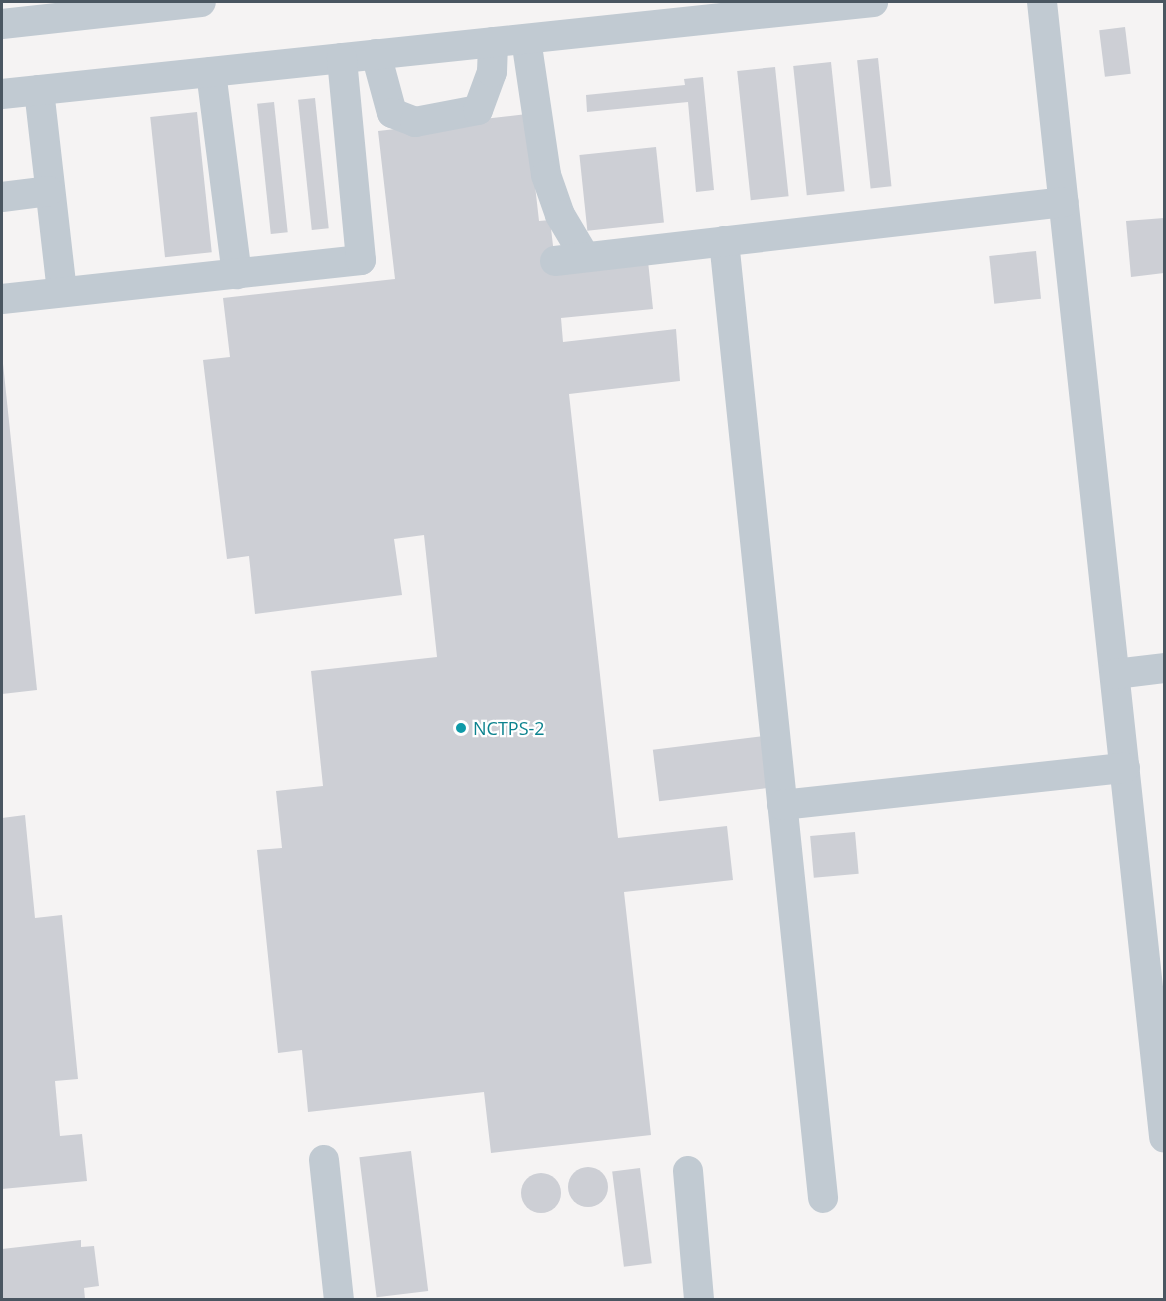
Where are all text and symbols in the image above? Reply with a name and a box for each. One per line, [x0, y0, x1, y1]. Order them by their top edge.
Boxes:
place label: NCTPS-2 [473, 717, 545, 739]
marker: NCTPS-2 [454, 721, 468, 735]

